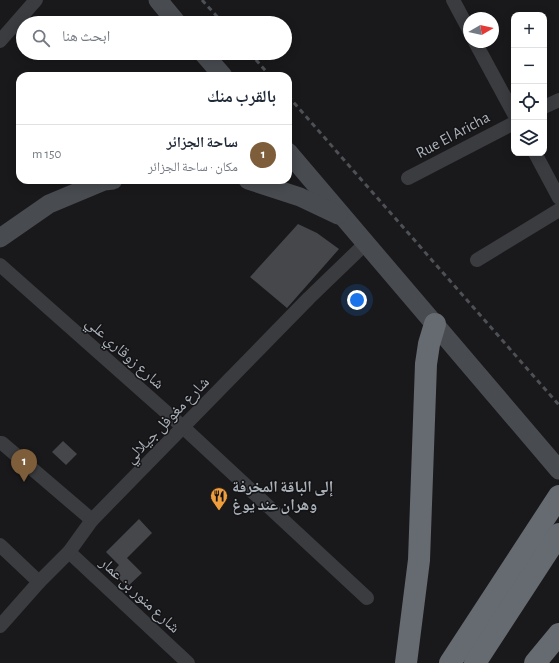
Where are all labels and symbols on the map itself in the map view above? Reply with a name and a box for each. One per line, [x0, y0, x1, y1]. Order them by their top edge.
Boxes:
north arrow [463, 12, 499, 48]
street label: Rue El Aricha [413, 109, 493, 161]
your location [347, 290, 367, 310]
street label: شارع زوقاري علي [80, 314, 167, 395]
street label: شارع مغوفل جيلالي [122, 374, 215, 469]
pin: 1 [11, 449, 37, 482]
place label: إلى الباقة المخرفة وهران عند يوغ [232, 479, 333, 515]
restaurant icon: إلى الباقة المخرفة وهران عند يوغ [209, 486, 229, 511]
street label: شارع منور بن عمار [95, 553, 183, 637]

